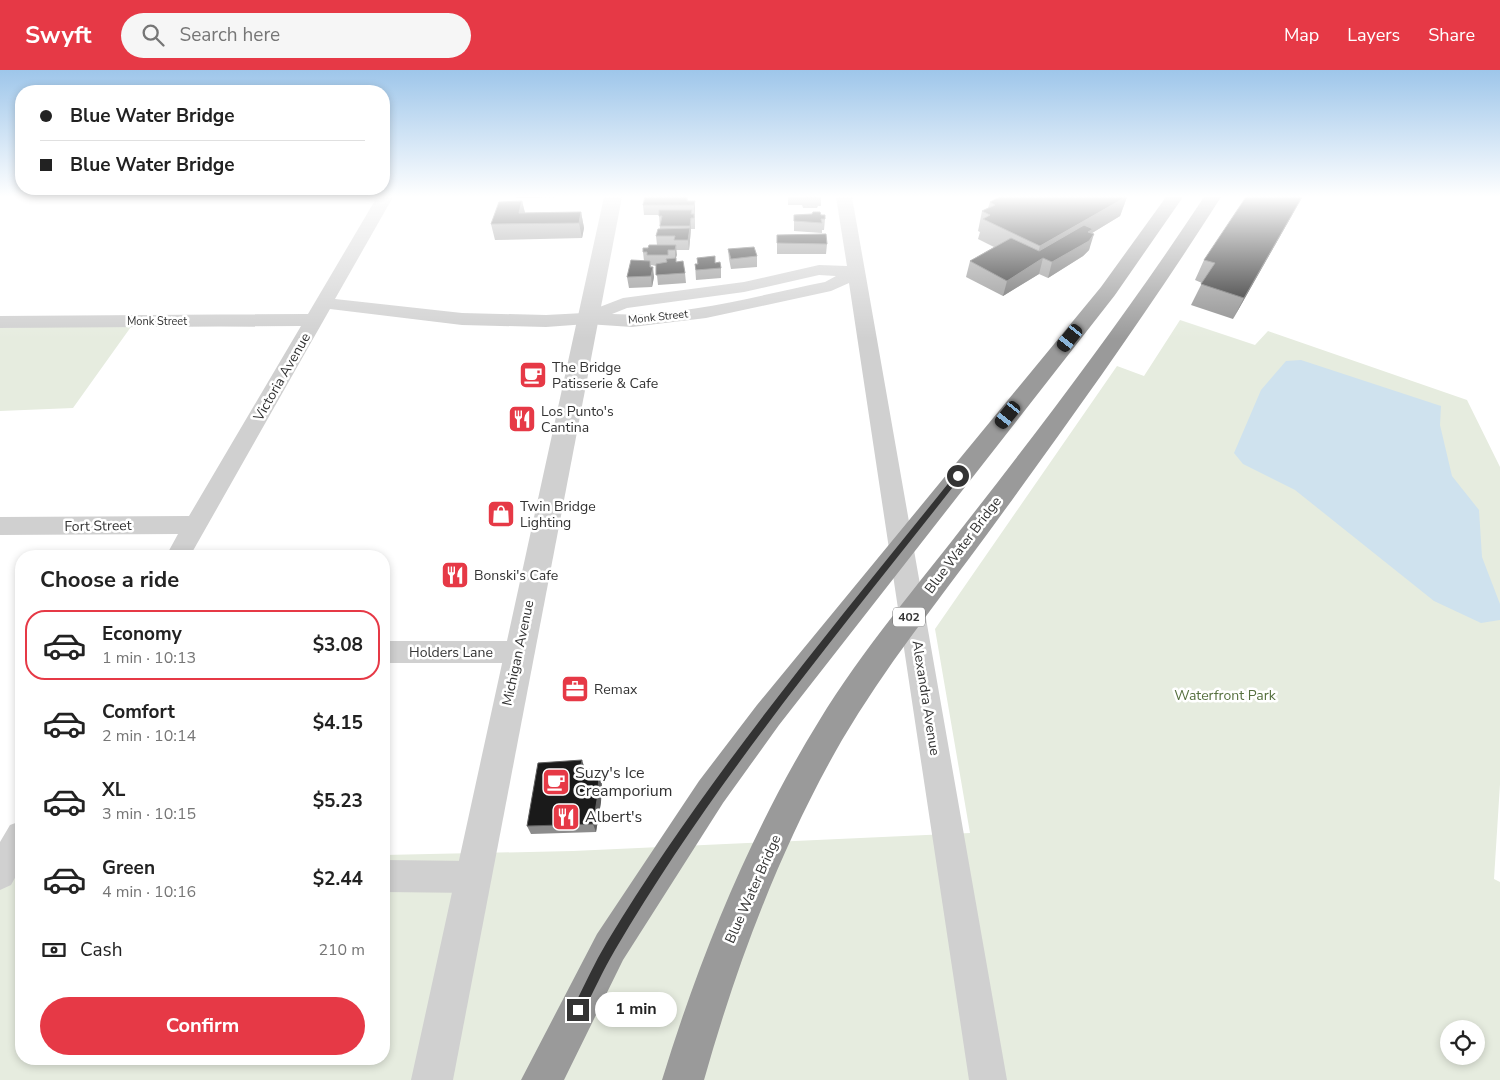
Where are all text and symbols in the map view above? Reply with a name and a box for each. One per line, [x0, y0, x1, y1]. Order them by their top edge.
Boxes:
search box [121, 13, 471, 58]
text: Swyft [25, 19, 91, 51]
icon: search [139, 21, 167, 49]
text: Search here [179, 22, 280, 48]
text: Map [1284, 23, 1319, 47]
text: Layers [1347, 23, 1400, 47]
text: Share [1428, 23, 1475, 47]
text: Blue Water Bridge [70, 103, 235, 129]
text: Blue Water Bridge [70, 152, 235, 178]
street label: Monk Street [627, 306, 689, 328]
street label: Monk Street [127, 314, 187, 329]
car [1054, 322, 1085, 354]
street label: Victoria Avenue [249, 329, 315, 425]
place label: The Bridge Patisserie & Cafe [552, 358, 658, 393]
cafe icon: The Bridge Patisserie & Cafe [518, 360, 548, 390]
car [992, 399, 1023, 431]
place label: Los Punto's Cantina [541, 402, 614, 437]
restaurant icon: Los Punto's Cantina [507, 404, 537, 434]
route start [947, 465, 969, 487]
street label: Blue Water Bridge [920, 493, 1006, 597]
place label: Twin Bridge Lighting [520, 497, 596, 532]
shop icon: Twin Bridge Lighting [486, 499, 516, 529]
street label: Fort Street [64, 516, 132, 536]
restaurant icon: Bonski's Cafe [440, 560, 470, 590]
text: Choose a ride [40, 565, 179, 595]
place label: Bonski's Cafe [474, 566, 558, 585]
street label: Michigan Avenue [498, 598, 538, 708]
road number: 402 [893, 608, 925, 626]
text: Economy [102, 621, 182, 647]
icon: car [42, 623, 87, 668]
text: $3.08 [313, 632, 363, 658]
street label: Alexandra Avenue [908, 639, 944, 757]
street label: Holders Lane [409, 643, 493, 662]
text: 1 min · 10:13 [102, 647, 196, 669]
office icon: Remax [560, 674, 590, 704]
place label: Remax [594, 680, 638, 699]
park label: Waterfront Park [1174, 686, 1277, 705]
text: Comfort [102, 699, 175, 725]
icon: car [42, 701, 87, 746]
text: $4.15 [313, 710, 363, 736]
text: 2 min · 10:14 [102, 725, 196, 747]
place label: Suzy's Ice Creamporium [575, 762, 672, 802]
cafe icon: Suzy's Ice Creamporium [541, 767, 571, 797]
text: XL [102, 777, 125, 803]
icon: car [42, 779, 87, 824]
text: $5.23 [313, 788, 363, 814]
restaurant icon: Albert's [551, 802, 581, 832]
text: 3 min · 10:15 [102, 803, 196, 825]
place label: Albert's [585, 806, 642, 828]
street label: Blue Water Bridge [721, 832, 785, 946]
text: Green [102, 855, 155, 881]
icon: car [42, 857, 87, 902]
text: $2.44 [313, 866, 363, 892]
text: 4 min · 10:16 [102, 881, 196, 903]
icon: cash [40, 936, 68, 964]
text: Cash [80, 937, 122, 963]
text: 210 m [318, 939, 365, 961]
callout: 1 min [596, 992, 678, 1028]
button: Confirm [40, 997, 365, 1055]
text: 1 min [615, 998, 657, 1020]
route end [567, 999, 589, 1021]
map controls [1440, 1020, 1485, 1065]
button: locate [1440, 1020, 1485, 1065]

